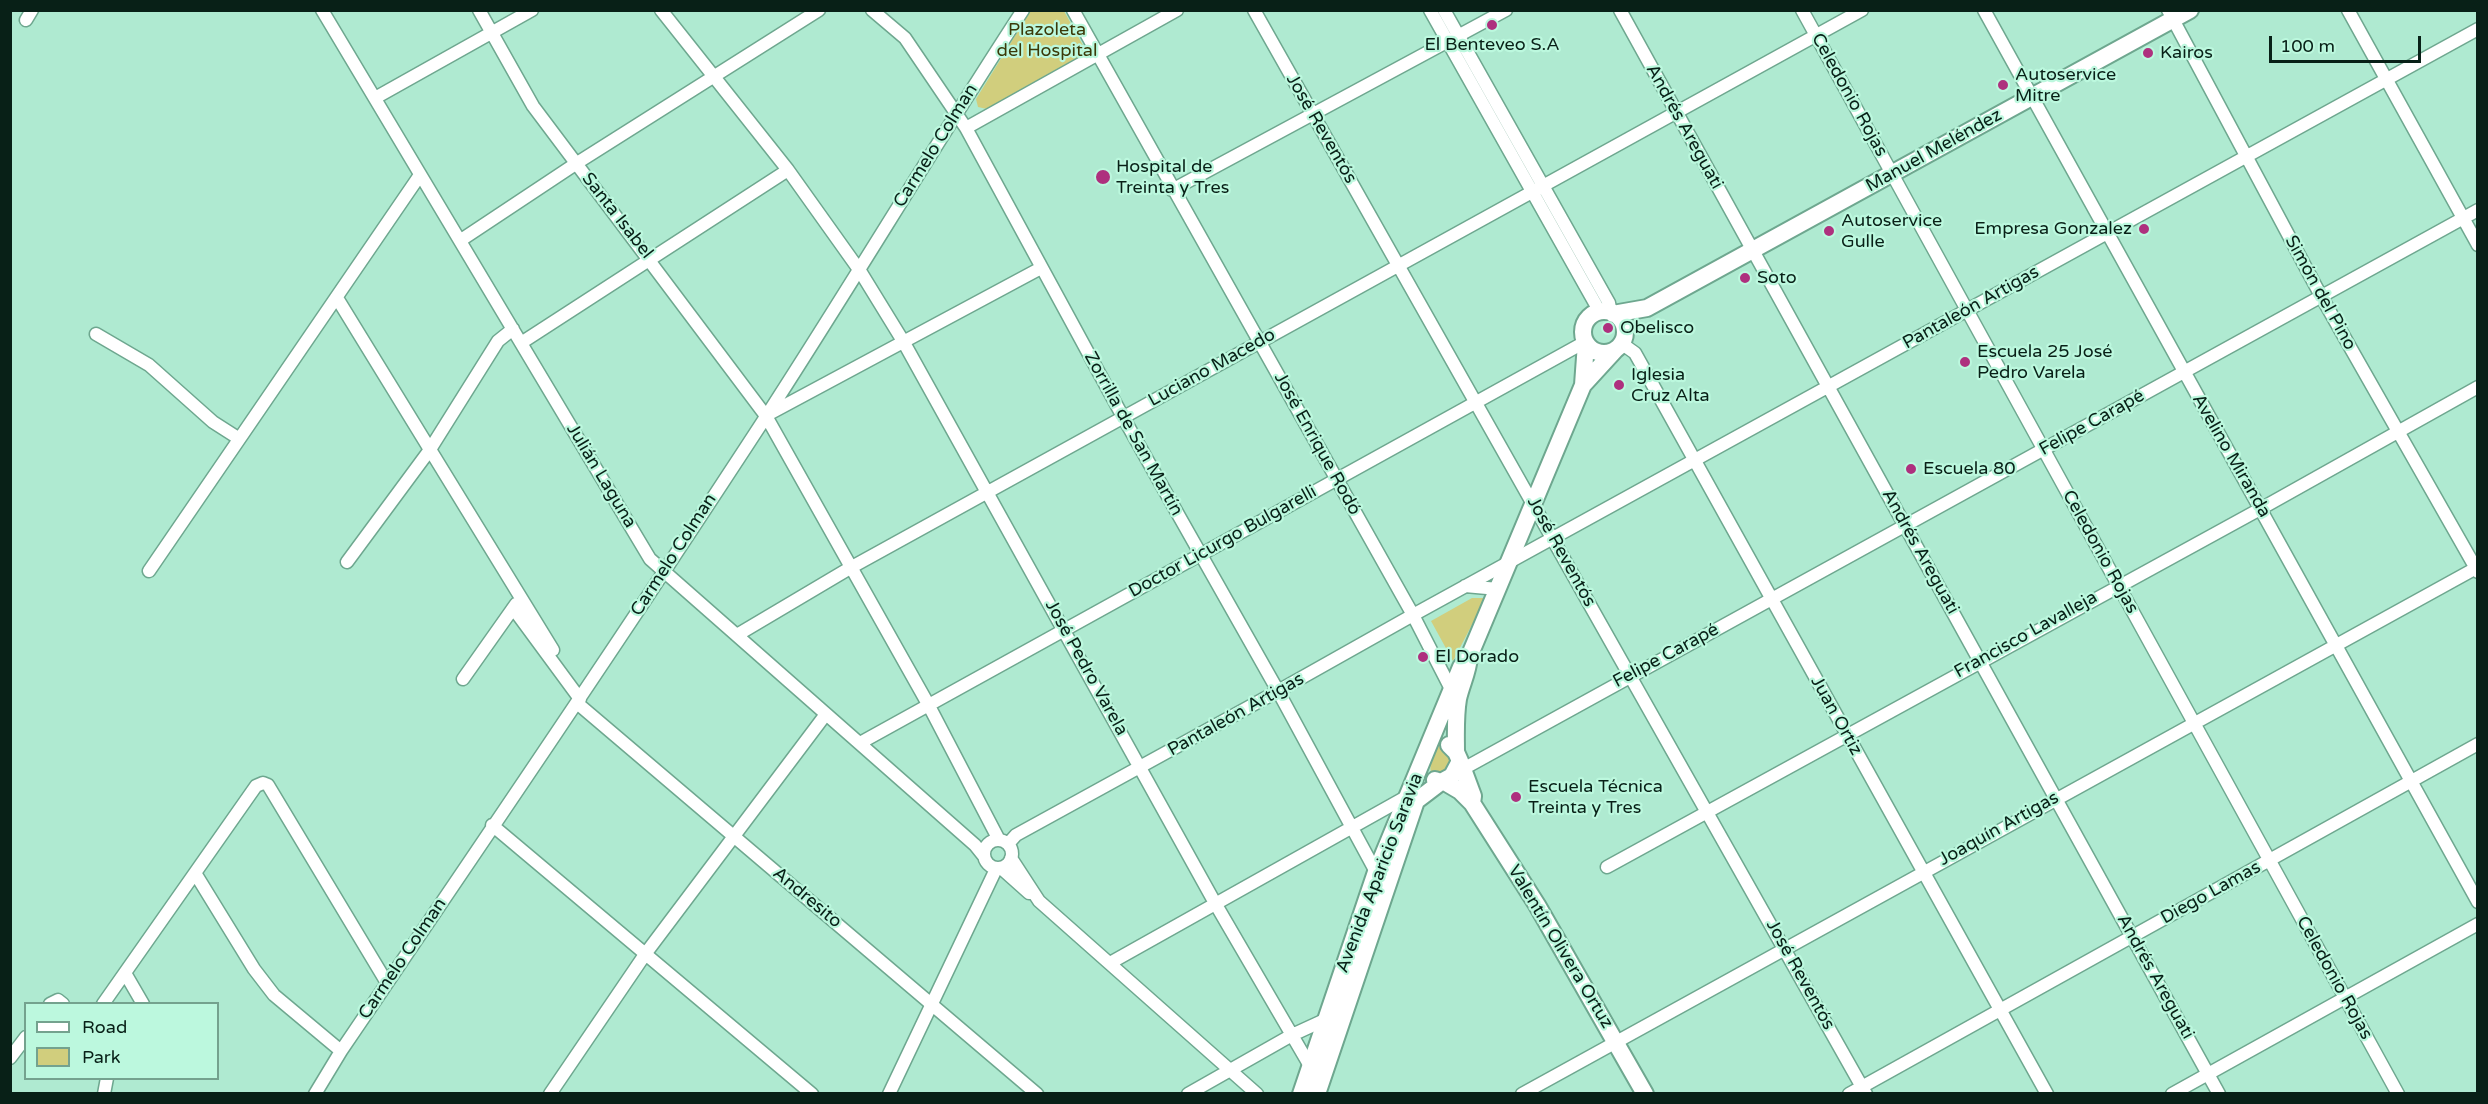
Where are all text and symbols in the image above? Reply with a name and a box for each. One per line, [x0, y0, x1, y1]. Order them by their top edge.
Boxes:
marker: El Benteveo S.A [1485, 18, 1499, 32]
park label: Plazoleta del Hospital [997, 19, 1097, 62]
scale bar [2272, 24, 2424, 62]
street label: Celedonio Rojas [1806, 30, 1892, 160]
place label: El Benteveo S.A [1424, 34, 1560, 56]
text: 100 m [2280, 35, 2335, 57]
place label: Kairos [2160, 42, 2213, 64]
marker: Kairos [2141, 46, 2155, 60]
street label: Andrés Areguati [1641, 61, 1727, 193]
place label: Autoservice Mitre [2015, 64, 2116, 106]
street label: José Reventós [1281, 71, 1361, 187]
marker: Autoservice Mitre [1996, 78, 2010, 92]
street label: Carmelo Colman [889, 80, 983, 212]
street label: Manuel Meléndez [1862, 105, 2006, 197]
place label: Hospital de Treinta y Tres [1116, 156, 1229, 198]
marker: Hospital de Treinta y Tres [1094, 168, 1112, 186]
street label: Santa Isabel [577, 169, 657, 263]
place label: Autoservice Gulle [1841, 210, 1942, 252]
place label: Empresa Gonzalez [1974, 218, 2132, 240]
marker: Empresa Gonzalez [2137, 222, 2151, 236]
marker: Autoservice Gulle [1822, 224, 1836, 238]
street label: Simón del Pino [2280, 232, 2360, 354]
street label: Pantaleón Artigas [1899, 262, 2043, 354]
place label: Soto [1757, 267, 1797, 289]
marker: Soto [1738, 271, 1752, 285]
place label: Obelisco [1620, 317, 1694, 339]
marker: Obelisco [1601, 321, 1615, 335]
street label: Luciano Macedo [1145, 324, 1279, 412]
place label: Escuela 25 José Pedro Varela [1977, 341, 2112, 384]
street label: Zorrilla de San Martín [1079, 348, 1187, 520]
marker: Escuela 25 José Pedro Varela [1958, 355, 1972, 369]
place label: Iglesia Cruz Alta [1631, 364, 1710, 406]
street label: José Enrique Rodó [1269, 369, 1365, 519]
marker: Iglesia Cruz Alta [1612, 378, 1626, 392]
street label: Felipe Carapé [2036, 385, 2148, 461]
street label: Avelino Miranda [2187, 390, 2275, 522]
street label: Julián Laguna [561, 420, 641, 532]
place label: Escuela 80 [1923, 458, 2016, 480]
marker: Escuela 80 [1904, 462, 1918, 476]
street label: Doctor Licurgo Bulgarelli [1125, 481, 1321, 603]
street label: Andrés Areguati [1877, 486, 1963, 618]
street label: Celedonio Rojas [2057, 487, 2143, 617]
street label: Carmelo Colman [626, 490, 722, 620]
street label: José Reventós [1522, 493, 1600, 611]
street label: Francisco Lavalleja [1951, 587, 2101, 683]
street label: José Pedro Varela [1040, 597, 1132, 739]
street label: Felipe Carapé [1609, 619, 1723, 693]
place label: El Dorado [1435, 646, 1519, 668]
marker: El Dorado [1416, 650, 1430, 664]
street label: Pantaleón Artigas [1164, 669, 1308, 761]
street label: Juan Ortiz [1806, 673, 1866, 759]
street label: Avenida Aparicio Saravia [1332, 770, 1428, 976]
place label: Escuela Técnica Treinta y Tres [1528, 776, 1663, 818]
street label: Joaquín Artigas [1935, 787, 2063, 871]
marker: Escuela Técnica Treinta y Tres [1509, 790, 1523, 804]
street label: Diego Lamas [2157, 857, 2265, 929]
street label: Valentín Olivera Ortuz [1503, 861, 1617, 1033]
street label: Andresito [768, 863, 846, 933]
street label: Carmelo Colman [354, 894, 452, 1024]
street label: Andrés Areguati [2112, 911, 2198, 1043]
street label: Celedonio Rojas [2291, 913, 2377, 1043]
street label: José Reventós [1761, 916, 1839, 1034]
legend [24, 1002, 219, 1080]
text: Road [82, 1016, 127, 1038]
text: Park [82, 1046, 120, 1068]

